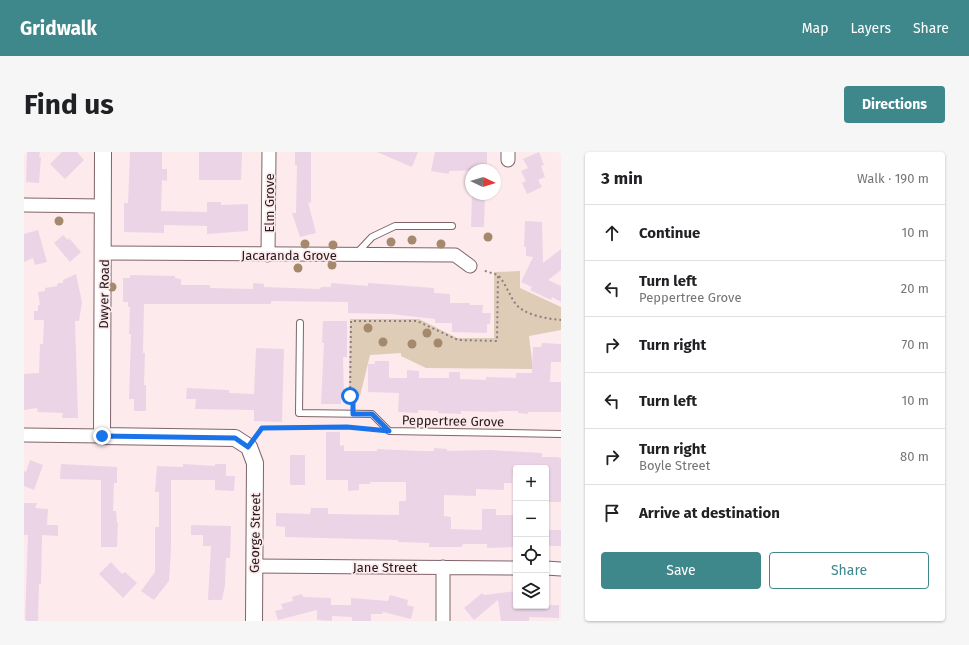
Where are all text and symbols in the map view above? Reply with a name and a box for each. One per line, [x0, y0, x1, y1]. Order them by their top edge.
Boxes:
text: Gridwalk [20, 17, 97, 40]
text: Map [802, 20, 828, 37]
text: Layers [850, 20, 891, 37]
text: Share [913, 20, 949, 37]
button: Directions [844, 86, 945, 123]
text: Find us [24, 88, 114, 121]
north arrow [465, 164, 501, 200]
text: 3 min [601, 168, 643, 189]
text: Walk · 190 m [857, 171, 929, 186]
street label: Elm Grove [262, 173, 277, 233]
icon: ahead [601, 222, 623, 244]
text: Continue [639, 224, 700, 242]
text: 10 m [902, 225, 929, 240]
street label: Jacaranda Grove [241, 248, 337, 263]
street label: Dwyer Road [96, 259, 112, 329]
text: Turn left [639, 272, 697, 290]
icon: left [601, 278, 623, 300]
text: 20 m [901, 281, 929, 296]
text: Peppertree Grove [639, 290, 742, 305]
icon: right [601, 334, 623, 356]
text: Turn right [639, 336, 706, 354]
text: 70 m [902, 337, 929, 352]
route start [341, 387, 359, 405]
icon: left [601, 390, 623, 412]
text: Turn left [639, 392, 697, 410]
text: 10 m [902, 393, 929, 408]
street label: Peppertree Grove [402, 413, 504, 429]
route end [93, 427, 111, 445]
text: Turn right [639, 440, 706, 458]
icon: right [601, 446, 623, 468]
text: 80 m [900, 449, 929, 464]
text: Boyle Street [639, 458, 710, 473]
map controls [513, 465, 549, 609]
button: + [513, 465, 549, 501]
street label: George Street [247, 493, 263, 573]
button: − [513, 501, 549, 537]
icon: arrive [601, 502, 623, 524]
text: Arrive at destination [639, 504, 780, 522]
button: locate [513, 537, 549, 573]
button: Save [601, 552, 761, 589]
button: Share [769, 552, 929, 589]
street label: Jane Street [353, 560, 418, 575]
button: layers [513, 573, 549, 609]

